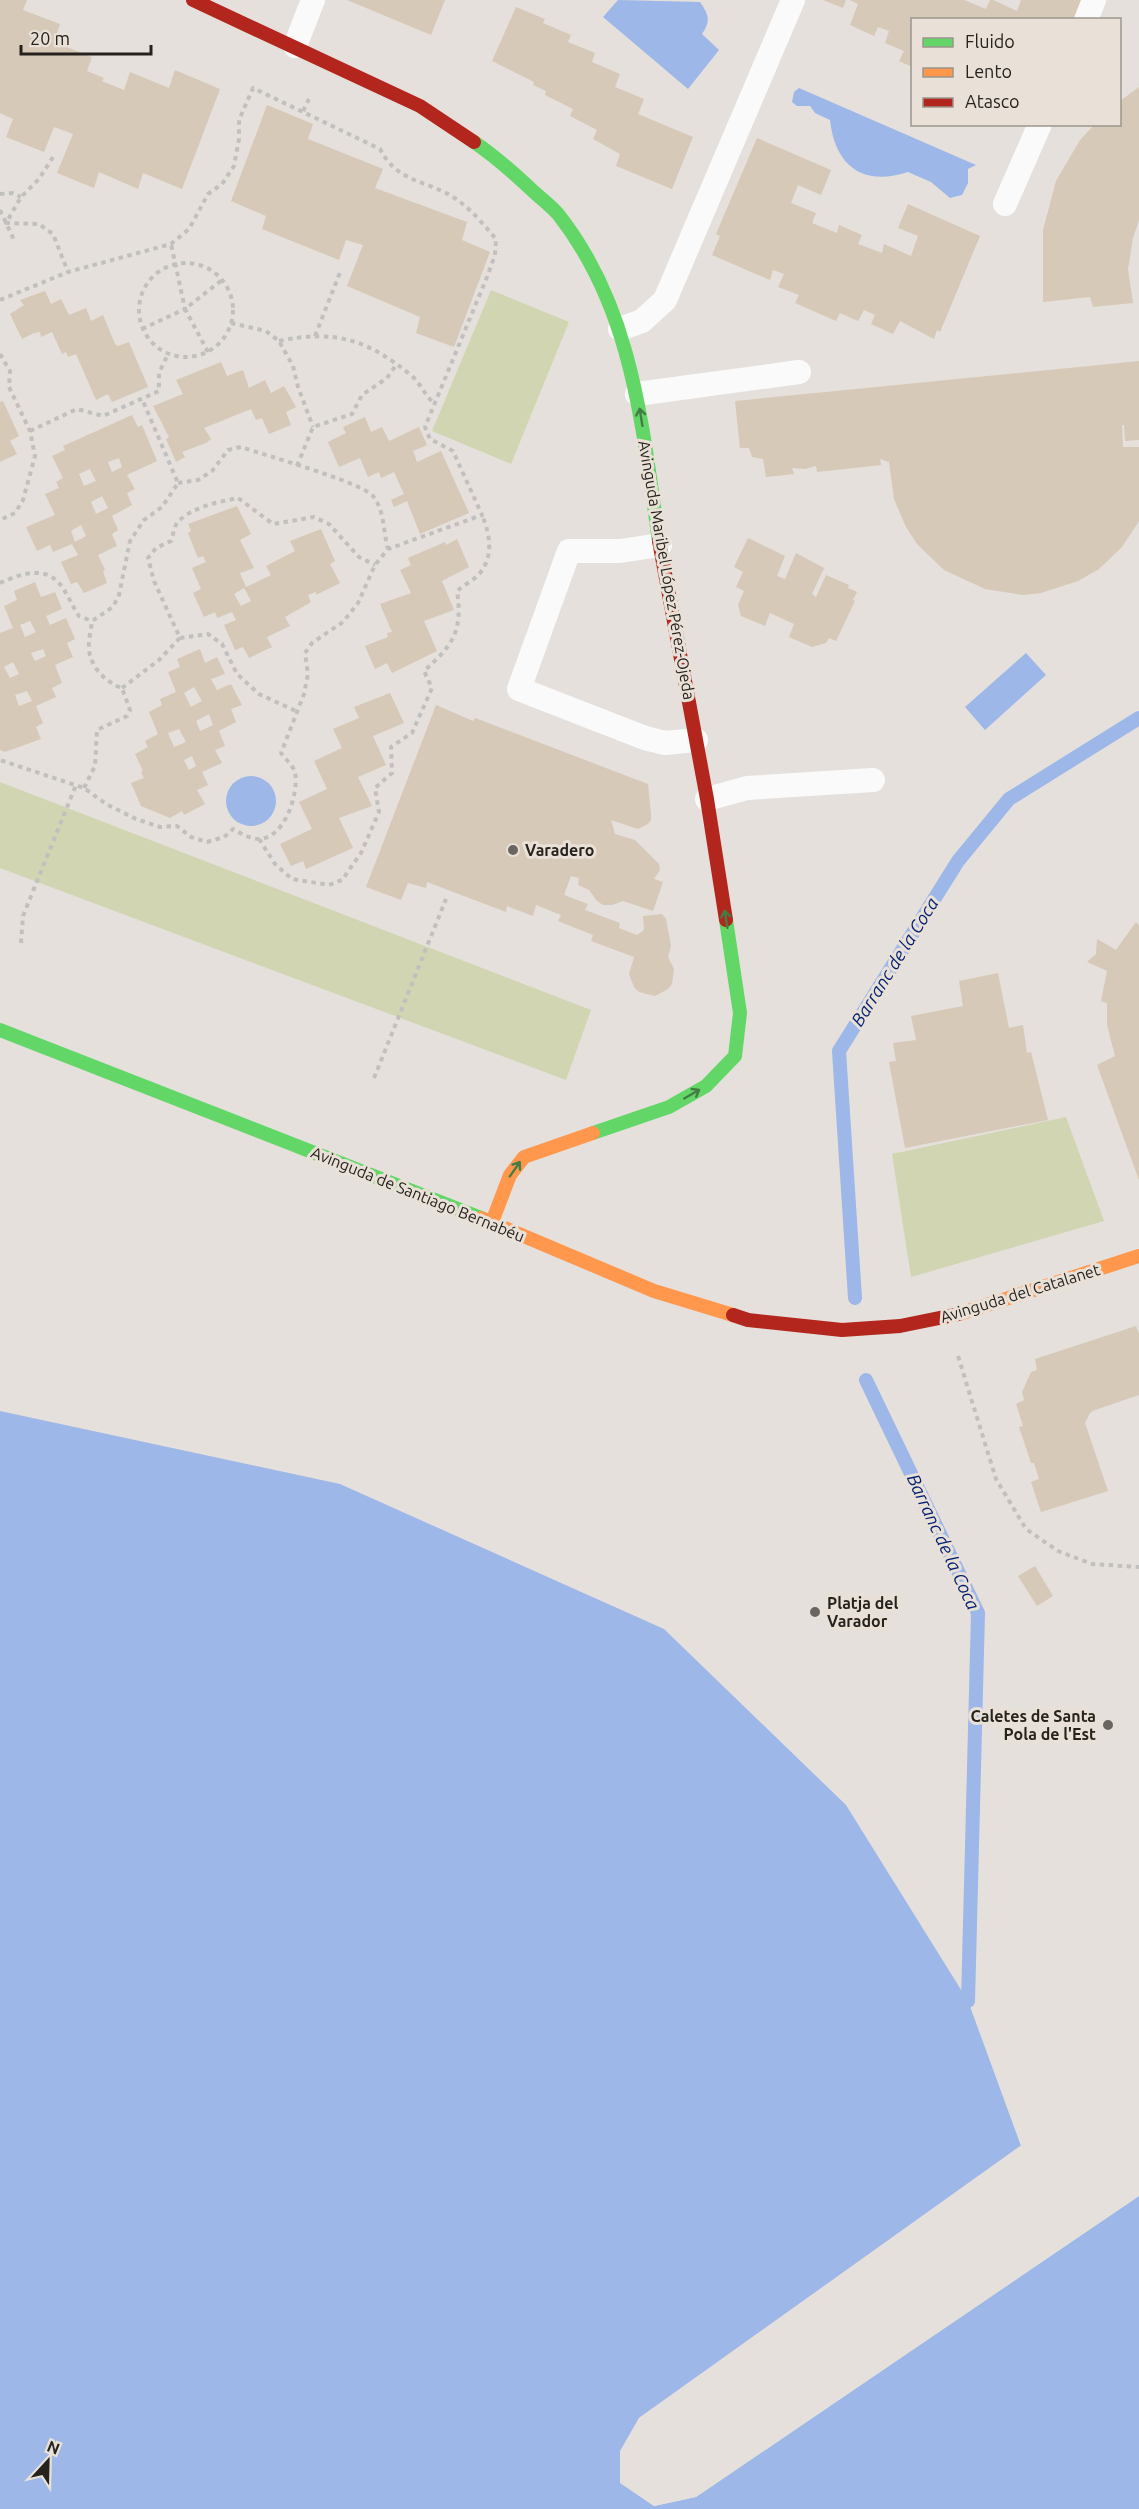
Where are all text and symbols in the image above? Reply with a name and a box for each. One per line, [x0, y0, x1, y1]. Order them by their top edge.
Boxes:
scale bar [21, 18, 152, 56]
legend [911, 18, 1121, 126]
text: 20 m [30, 28, 70, 48]
text: Fluido [965, 31, 1015, 51]
text: Lento [965, 61, 1012, 81]
text: Atasco [965, 91, 1020, 111]
one-way arrow [635, 407, 646, 427]
street label: Avinguda Maribel López Pérez-Ojeda [635, 439, 699, 701]
place label: Varadero [525, 841, 594, 859]
marker: Varadero [506, 843, 520, 857]
water label: Barranc de la Coca [847, 893, 942, 1029]
one-way arrow [720, 910, 731, 930]
one-way arrow [683, 1087, 700, 1099]
street label: Avinguda de Santiago Bernabéu [309, 1143, 527, 1245]
one-way arrow [509, 1161, 521, 1177]
street label: Avinguda del Catalanet [938, 1260, 1103, 1326]
water label: Barranc de la Coca [904, 1471, 984, 1613]
place label: Platja del Varador [827, 1594, 898, 1630]
marker: Platja del Varador [808, 1605, 822, 1619]
place label: Caletes de Santa Pola de l'Est [970, 1707, 1096, 1743]
marker: Caletes de Santa Pola de l'Est [1101, 1718, 1115, 1732]
north arrow [18, 2431, 78, 2491]
text: N [45, 2437, 63, 2458]

